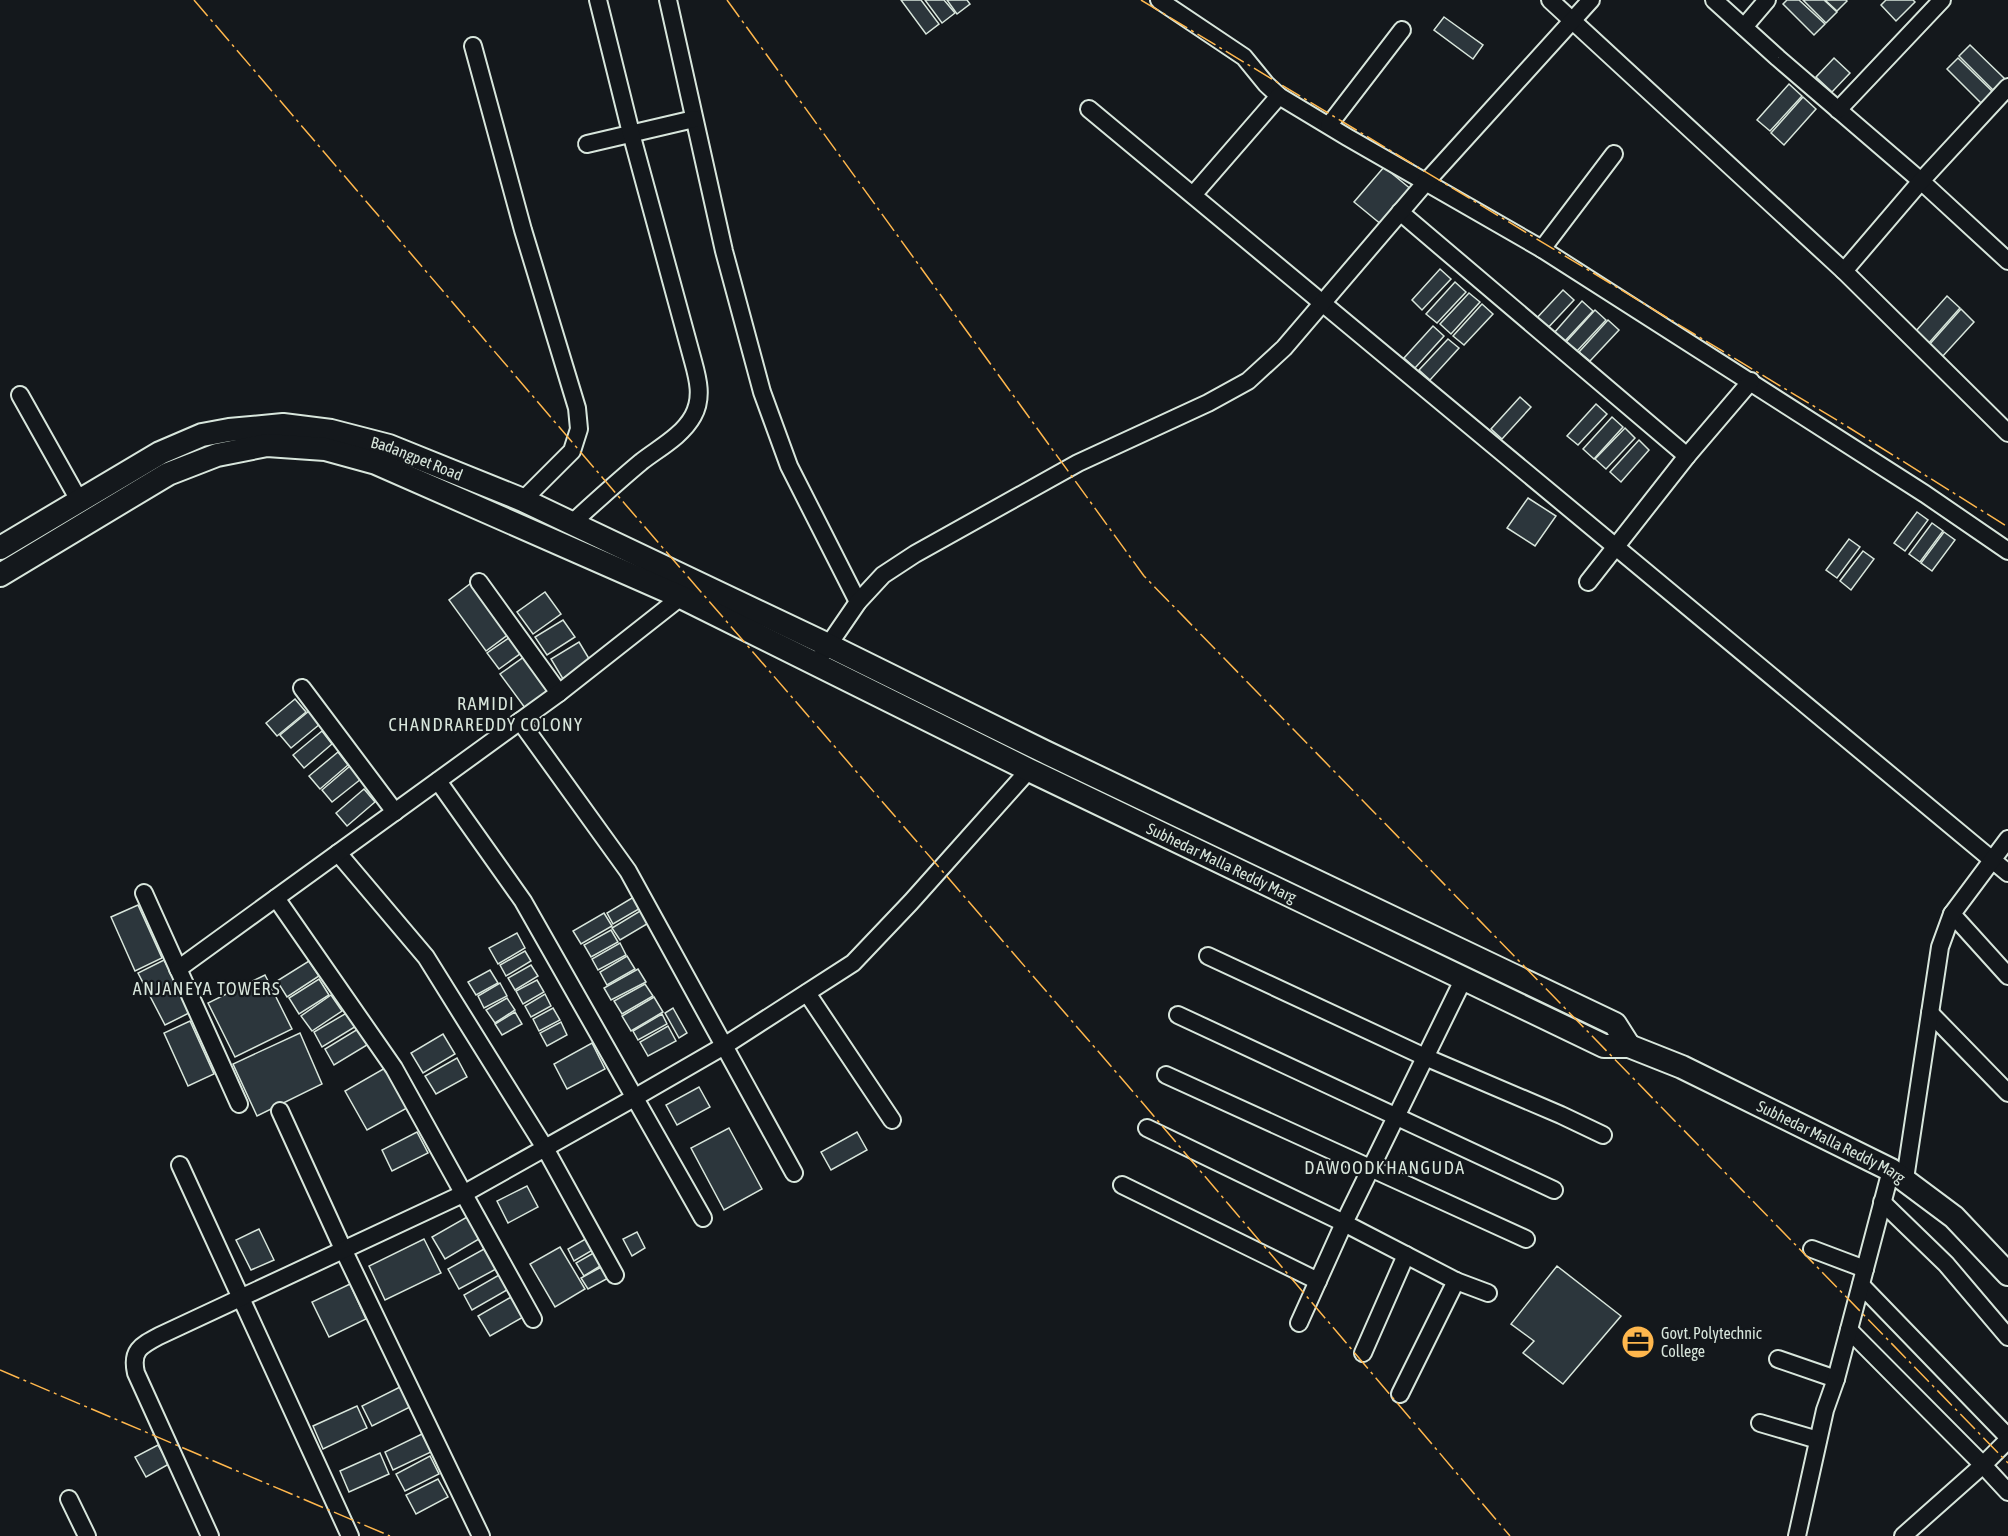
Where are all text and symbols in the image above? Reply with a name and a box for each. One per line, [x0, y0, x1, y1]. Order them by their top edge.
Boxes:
street label: Badangpet Road [369, 433, 465, 484]
district label: RAMIDI CHANDRAREDDY COLONY [388, 693, 584, 735]
street label: Subhedar Malla Reddy Marg [1144, 819, 1299, 907]
district label: ANJANEYA TOWERS [133, 978, 281, 999]
street label: Subhedar Malla Reddy Marg [1754, 1096, 1909, 1187]
district label: DAWOODKHANGUDA [1304, 1157, 1466, 1178]
office icon: Govt. Polytechnic College [1620, 1324, 1656, 1360]
place label: Govt. Polytechnic College [1661, 1324, 1762, 1361]

